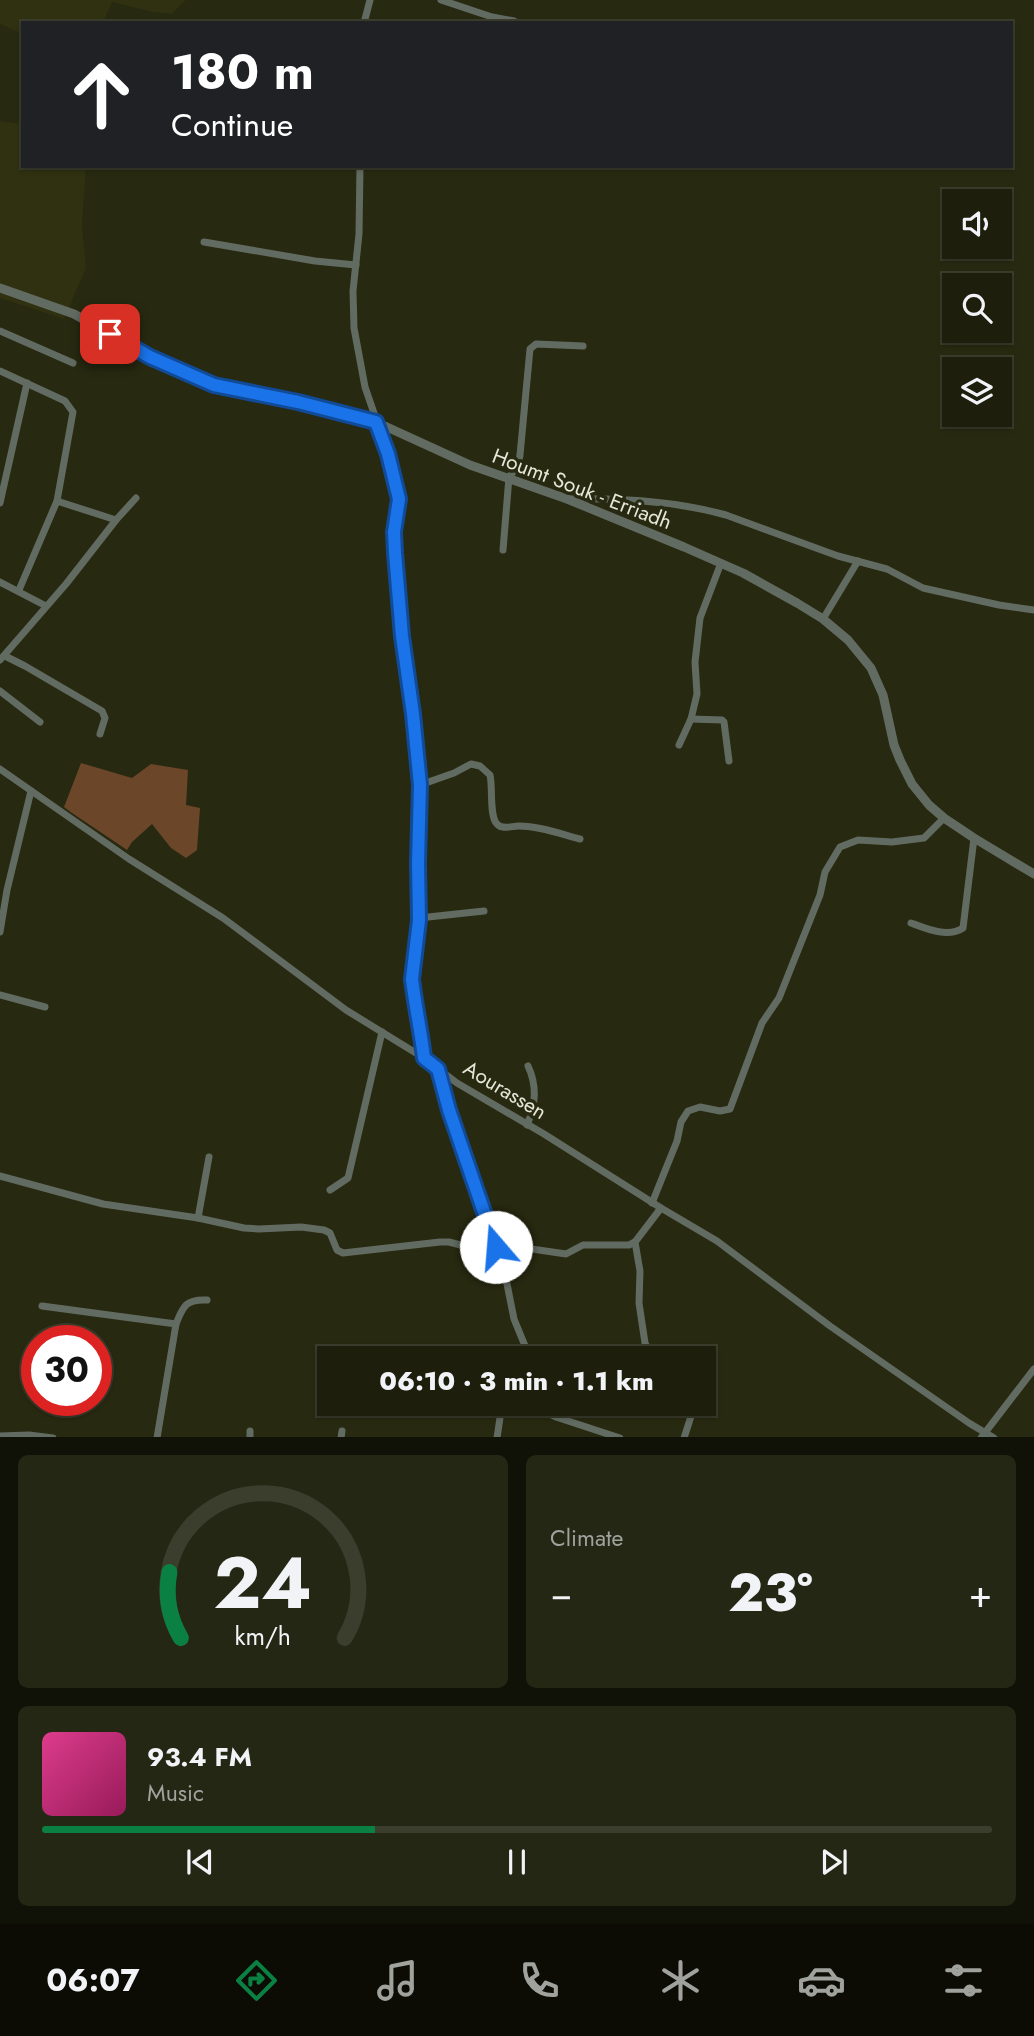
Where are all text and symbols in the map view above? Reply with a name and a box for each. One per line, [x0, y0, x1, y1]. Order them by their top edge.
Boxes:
text: 180 m [171, 37, 314, 107]
icon: ahead [56, 49, 147, 140]
text: Continue [171, 102, 293, 148]
map controls [942, 189, 1012, 427]
button: sound [942, 189, 1012, 259]
button: search [942, 273, 1012, 343]
pin [80, 304, 140, 364]
icon: arrive [91, 315, 129, 353]
button: layers [942, 357, 1012, 427]
street label: Houmt Souk - Erriadh [488, 441, 676, 537]
street label: Aourassen [458, 1053, 552, 1127]
position arrow [459, 1210, 533, 1284]
speed limit sign: 30 [21, 1325, 112, 1416]
text: 06:10 · 3 min · 1.1 km [379, 1362, 654, 1400]
text: Climate [550, 1521, 623, 1555]
text: 24 [214, 1530, 312, 1635]
text: 23° [728, 1555, 813, 1631]
text: − [550, 1566, 572, 1621]
text: + [969, 1566, 992, 1621]
text: km/h [235, 1617, 291, 1653]
text: 93.4 FM [147, 1738, 252, 1776]
text: Music [147, 1776, 204, 1810]
icon: previous [181, 1843, 219, 1881]
icon: pause [498, 1843, 536, 1881]
icon: next [815, 1843, 853, 1881]
icon: directions [232, 1956, 281, 2005]
icon: music [373, 1956, 422, 2005]
icon: phone [515, 1956, 564, 2005]
icon: climate [656, 1956, 705, 2005]
icon: car [797, 1956, 846, 2005]
icon: filters [939, 1956, 988, 2005]
text: 06:07 [46, 1957, 140, 2003]

